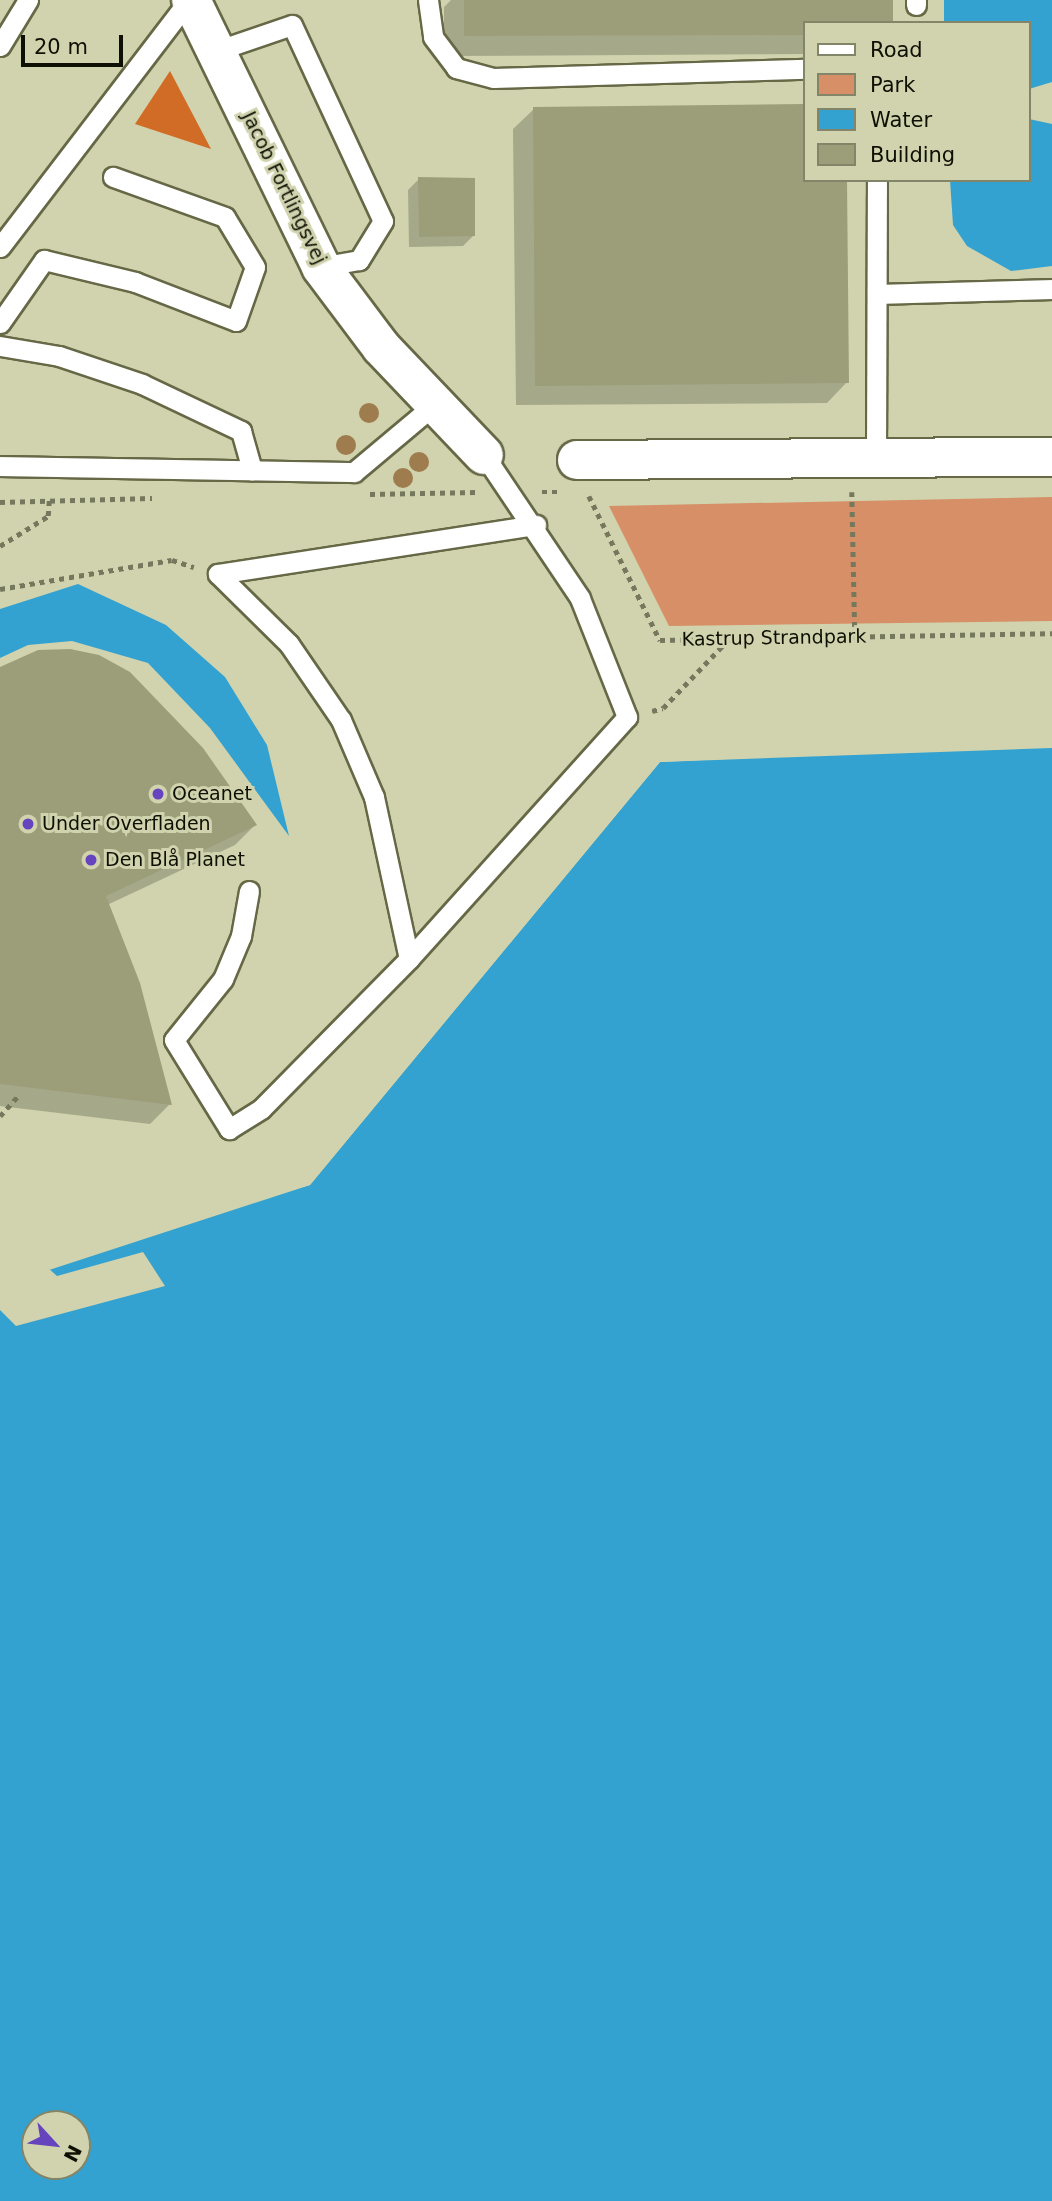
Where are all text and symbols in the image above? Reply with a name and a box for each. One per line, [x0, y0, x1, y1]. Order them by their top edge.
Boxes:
scale bar [24, 21, 126, 65]
legend [804, 21, 1031, 182]
text: 20 m [34, 35, 88, 59]
text: Road [870, 38, 923, 62]
text: Park [870, 73, 915, 97]
street label: Jacob Fortlingsvej [237, 108, 331, 268]
text: Water [870, 108, 932, 132]
text: Building [870, 143, 955, 167]
street label: Kastrup Strandpark [681, 625, 867, 651]
place label: Oceanet [172, 783, 252, 805]
marker: Oceanet [150, 786, 166, 802]
place label: Under Overfladen [42, 813, 211, 835]
marker: Under Overfladen [20, 816, 36, 832]
place label: Den Blå Planet [105, 849, 245, 871]
marker: Den Blå Planet [83, 852, 99, 868]
north arrow [21, 2110, 91, 2180]
text: N [60, 2142, 86, 2166]

